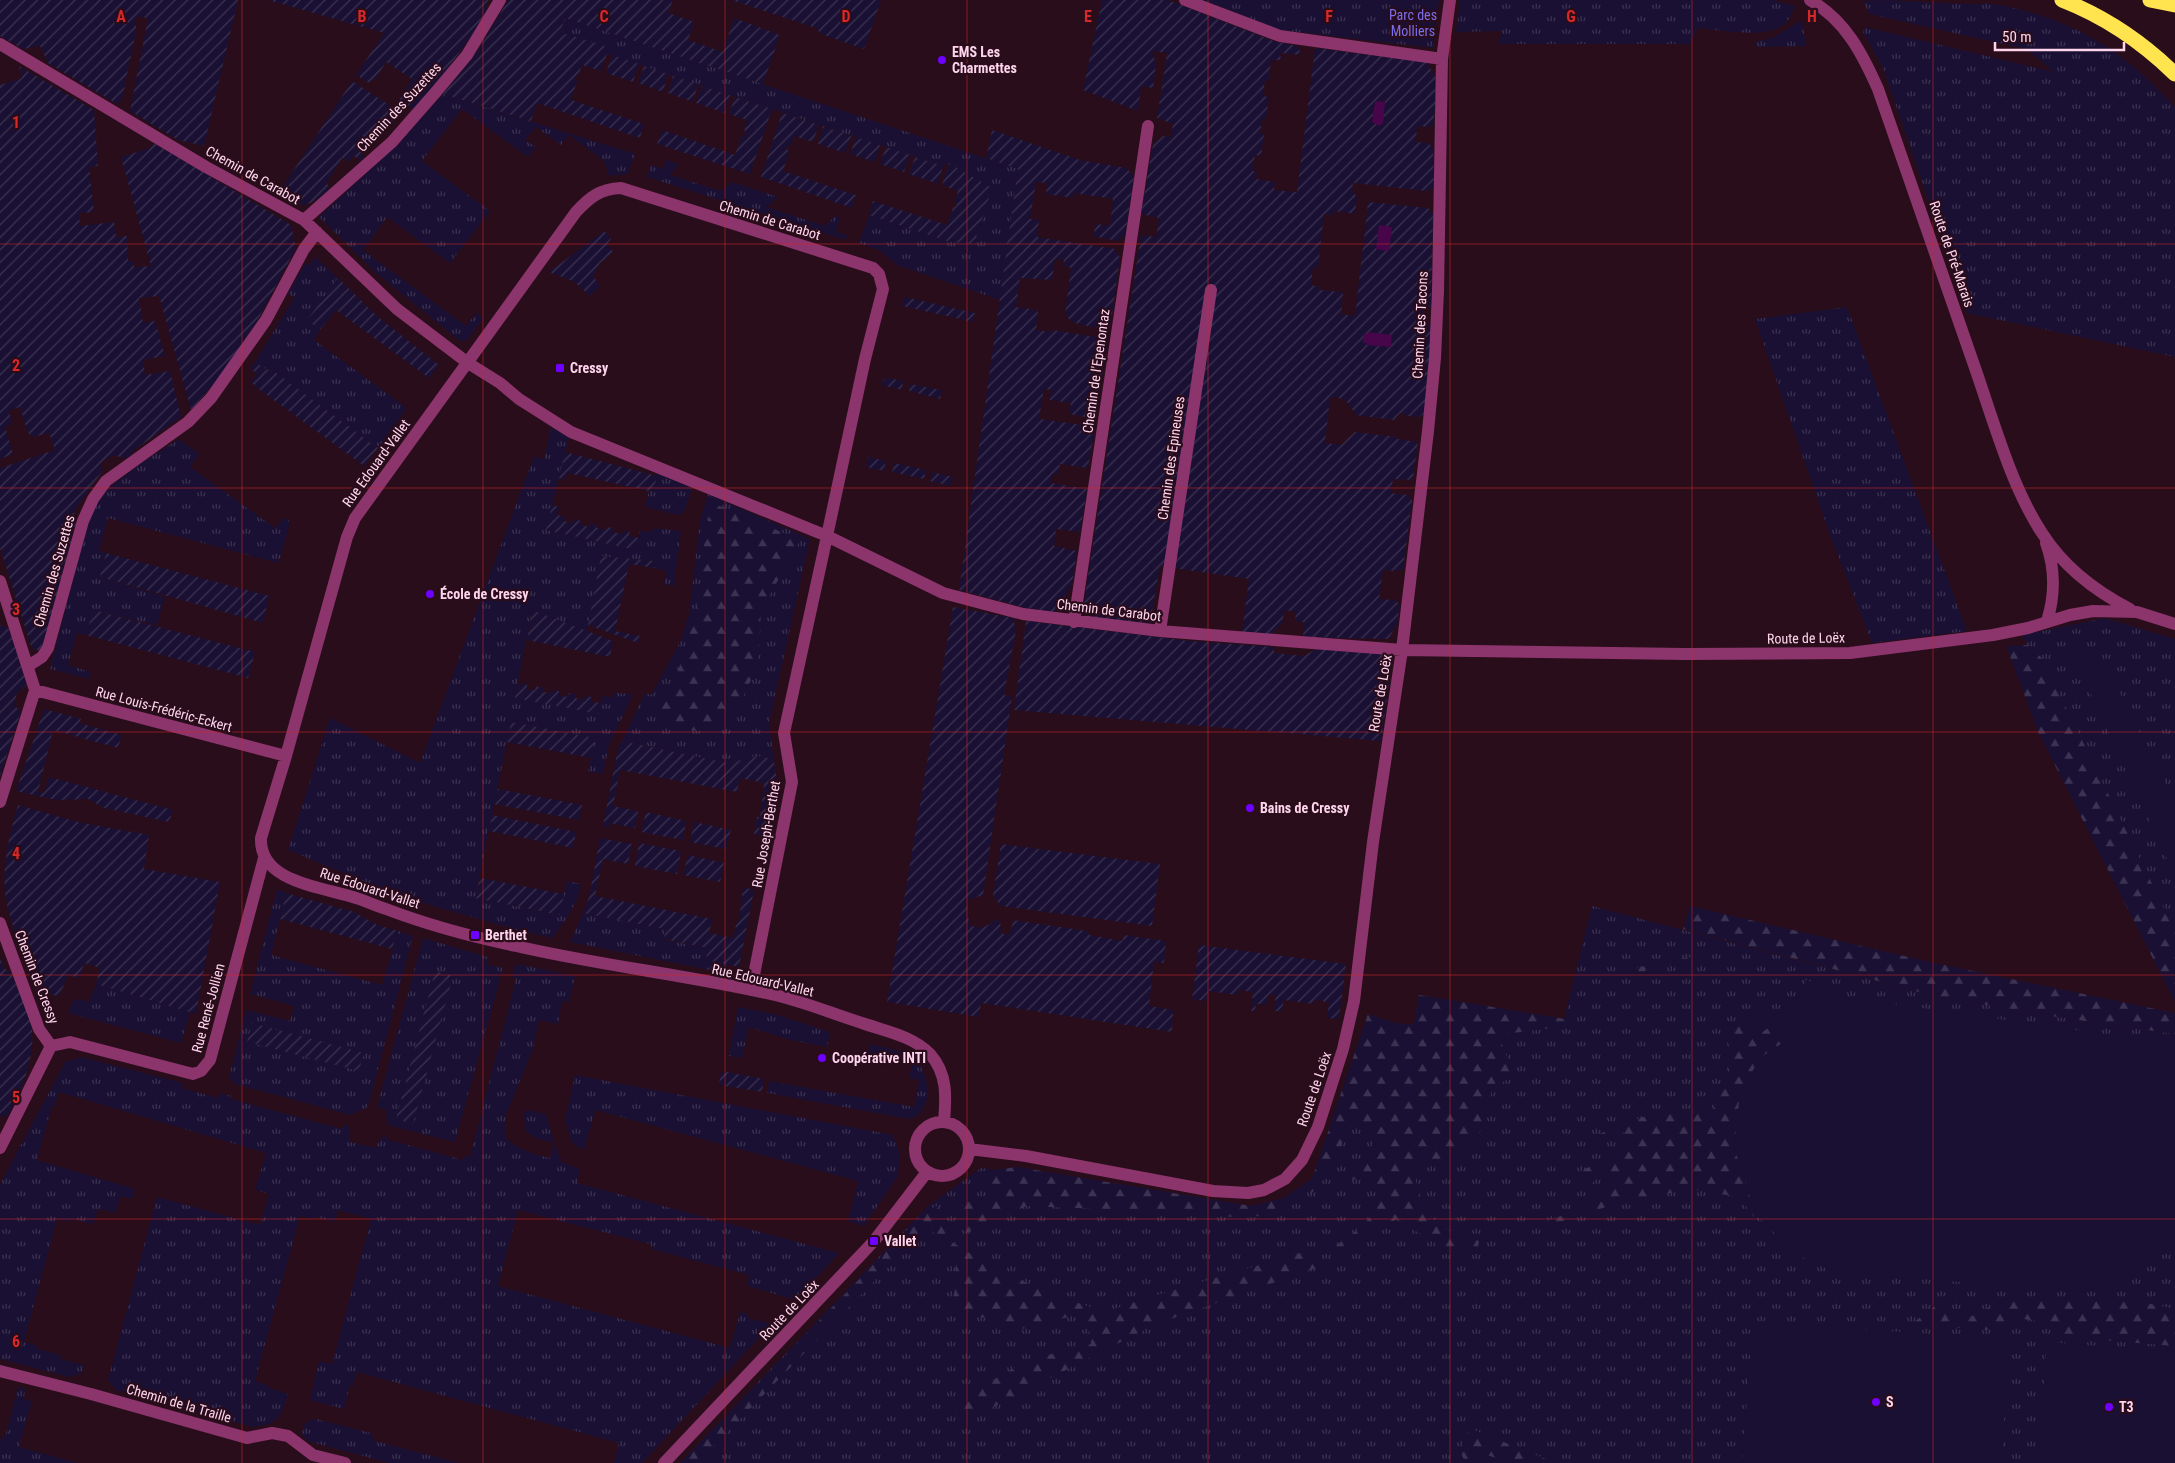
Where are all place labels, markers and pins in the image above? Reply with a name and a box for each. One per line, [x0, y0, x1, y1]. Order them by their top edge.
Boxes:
place label: EMS Les Charmettes [952, 44, 1017, 76]
marker: EMS Les Charmettes [936, 54, 948, 66]
place label: Cressy [570, 360, 609, 376]
marker: Cressy [554, 362, 566, 374]
place label: École de Cressy [440, 585, 529, 602]
marker: École de Cressy [424, 588, 436, 600]
place label: Bains de Cressy [1260, 800, 1350, 816]
marker: Bains de Cressy [1244, 802, 1256, 814]
place label: Berthet [485, 927, 527, 943]
marker: Berthet [469, 929, 481, 941]
place label: Coopérative INTI [832, 1050, 926, 1066]
marker: Coopérative INTI [816, 1052, 828, 1064]
place label: Vallet [884, 1233, 916, 1249]
marker: Vallet [868, 1235, 880, 1247]
place label: S [1886, 1394, 1894, 1410]
marker: S [1870, 1396, 1882, 1408]
place label: T3 [2119, 1399, 2134, 1415]
marker: T3 [2103, 1401, 2115, 1413]

